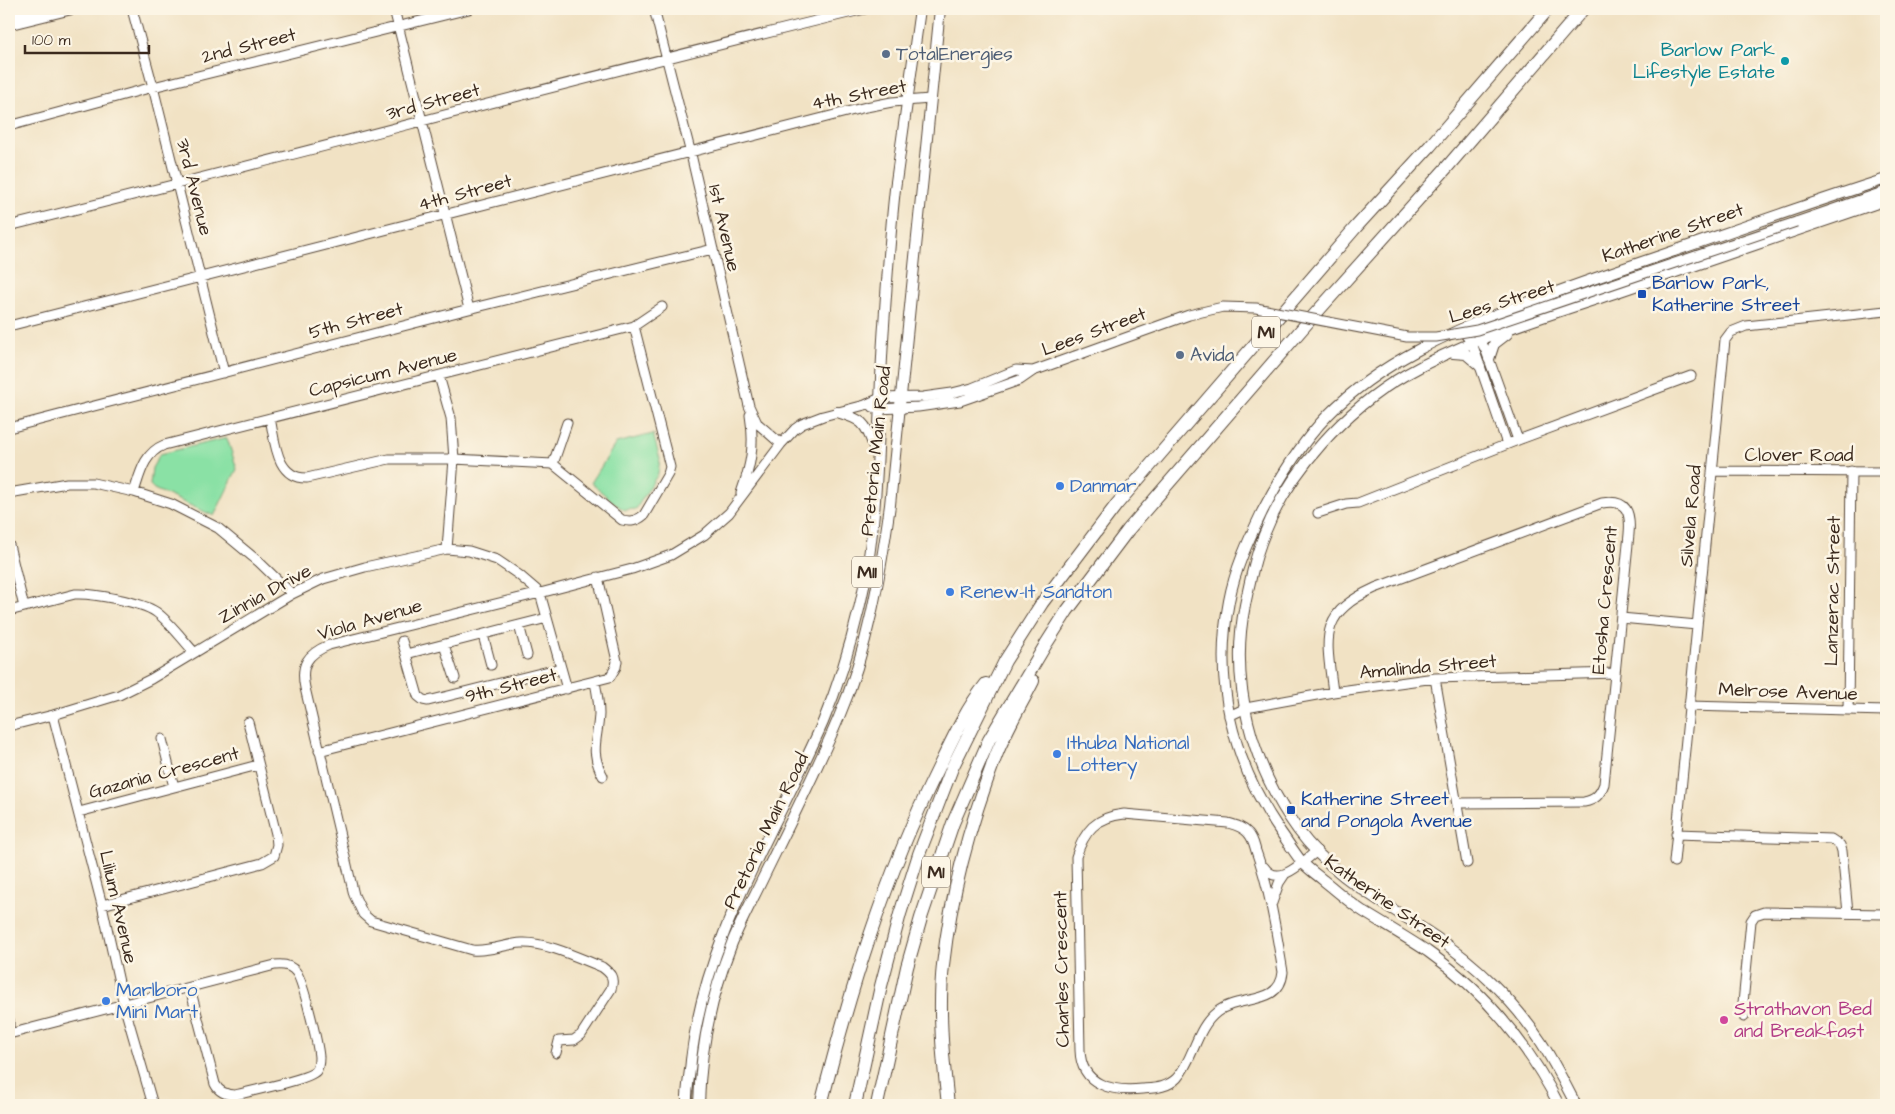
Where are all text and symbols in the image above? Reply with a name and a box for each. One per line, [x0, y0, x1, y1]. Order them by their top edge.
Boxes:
street label: 2nd Street [199, 21, 299, 71]
scale bar [25, 22, 149, 54]
text: 100 m [32, 30, 71, 51]
place label: Barlow Park Lifestyle Estate [1633, 37, 1775, 87]
place label: TotalEnergies [896, 41, 1013, 69]
marker: TotalEnergies [880, 48, 892, 60]
marker: Barlow Park Lifestyle Estate [1779, 55, 1791, 67]
street label: 4th Street [809, 73, 909, 117]
street label: 3rd Street [383, 76, 483, 127]
street label: 3rd Avenue [169, 136, 219, 238]
street label: 4th Street [415, 167, 515, 218]
street label: 1st Avenue [701, 182, 747, 274]
street label: Katherine Street [1599, 196, 1748, 270]
place label: Barlow Park, Katherine Street [1652, 270, 1800, 319]
street label: Lees Street [1446, 273, 1559, 331]
marker: Barlow Park, Katherine Street [1636, 288, 1648, 300]
street label: 5th Street [306, 295, 407, 347]
street label: Lees Street [1038, 300, 1150, 363]
road number: M1 [1252, 316, 1280, 348]
street label: Capsicum Avenue [306, 342, 460, 404]
place label: Avida [1190, 342, 1235, 369]
marker: Avida [1174, 349, 1186, 361]
street label: Pretoria Main Road [854, 364, 898, 537]
street label: Clover Road [1745, 442, 1854, 469]
street label: Silvela Road [1673, 464, 1709, 568]
place label: Danmar [1070, 473, 1137, 500]
marker: Danmar [1054, 480, 1066, 492]
street label: Lanzerac Street [1818, 515, 1848, 666]
street label: Etosha Crescent [1585, 524, 1625, 675]
road number: M11 [852, 556, 882, 588]
street label: Zinnia Drive [214, 557, 316, 631]
place label: Renew-It Sandton [960, 579, 1112, 606]
marker: Renew-It Sandton [944, 586, 956, 598]
street label: Viola Avenue [315, 592, 425, 648]
street label: Amalinda Street [1358, 648, 1498, 686]
street label: 9th Street [462, 661, 560, 710]
street label: Melrose Avenue [1718, 676, 1858, 708]
place label: Ithuba National Lottery [1067, 730, 1190, 780]
street label: Gazania Crescent [86, 740, 243, 806]
street label: Pretoria Main Road [716, 748, 816, 914]
marker: Ithuba National Lottery [1051, 748, 1063, 760]
place label: Katherine Street and Pongola Avenue [1301, 786, 1472, 836]
marker: Katherine Street and Pongola Avenue [1285, 804, 1297, 816]
street label: Lilium Avenue [92, 848, 144, 966]
street label: Katherine Street [1319, 849, 1456, 956]
road number: M1 [922, 856, 950, 888]
street label: Charles Crescent [1047, 890, 1077, 1048]
place label: Marlboro Mini Mart [116, 977, 198, 1026]
marker: Marlboro Mini Mart [100, 995, 112, 1007]
place label: Strathavon Bed and Breakfast [1734, 996, 1872, 1045]
marker: Strathavon Bed and Breakfast [1718, 1014, 1730, 1026]

